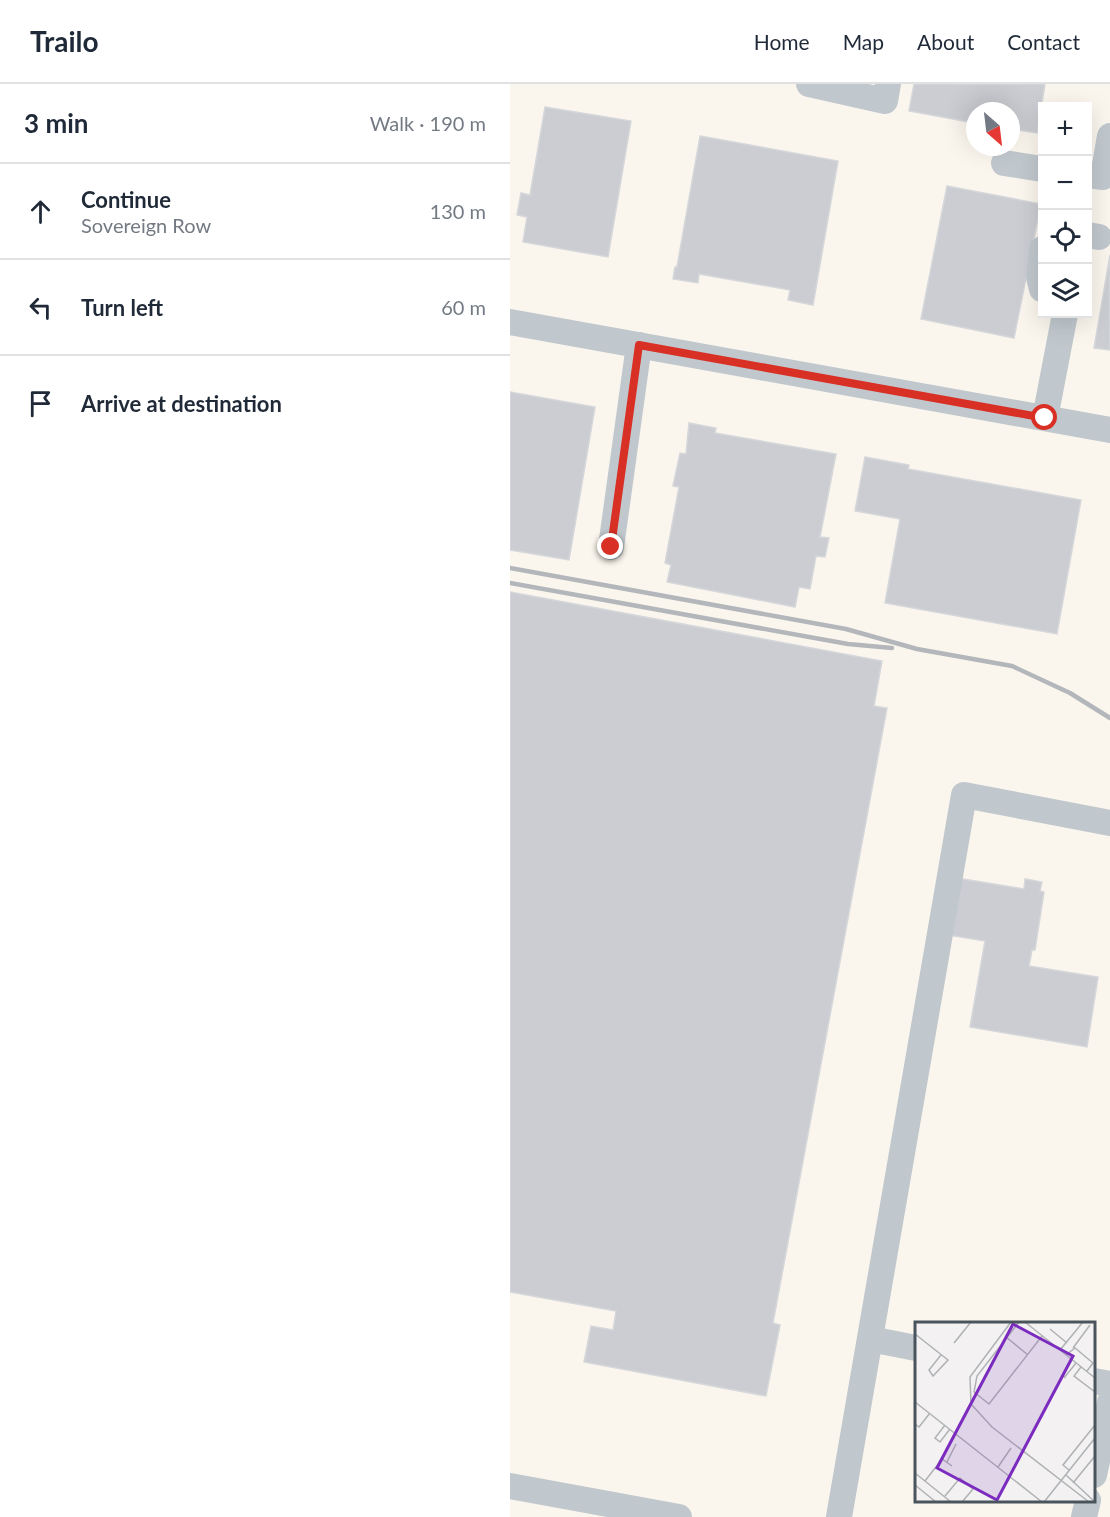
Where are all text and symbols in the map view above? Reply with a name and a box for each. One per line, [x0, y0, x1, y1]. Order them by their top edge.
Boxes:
text: Trailo [30, 24, 99, 58]
text: Home [754, 29, 810, 54]
text: Map [843, 29, 884, 54]
text: About [917, 29, 974, 54]
text: Contact [1007, 29, 1080, 54]
north arrow [966, 102, 1020, 156]
map controls [1038, 102, 1092, 318]
button: + [1038, 102, 1092, 156]
text: 3 min [24, 107, 88, 139]
text: Walk · 190 m [370, 111, 486, 135]
button: − [1038, 156, 1092, 210]
text: Continue [81, 186, 171, 213]
icon: ahead [24, 195, 57, 228]
text: 130 m [430, 199, 486, 223]
button: locate [1038, 210, 1092, 264]
text: Sovereign Row [81, 213, 211, 237]
button: layers [1038, 264, 1092, 318]
icon: left [24, 291, 57, 324]
text: Turn left [81, 294, 163, 321]
text: 60 m [441, 295, 486, 319]
icon: arrive [24, 387, 57, 420]
text: Arrive at destination [81, 390, 282, 417]
route start [1031, 404, 1057, 430]
route end [597, 533, 623, 559]
inset map [915, 1322, 1095, 1502]

